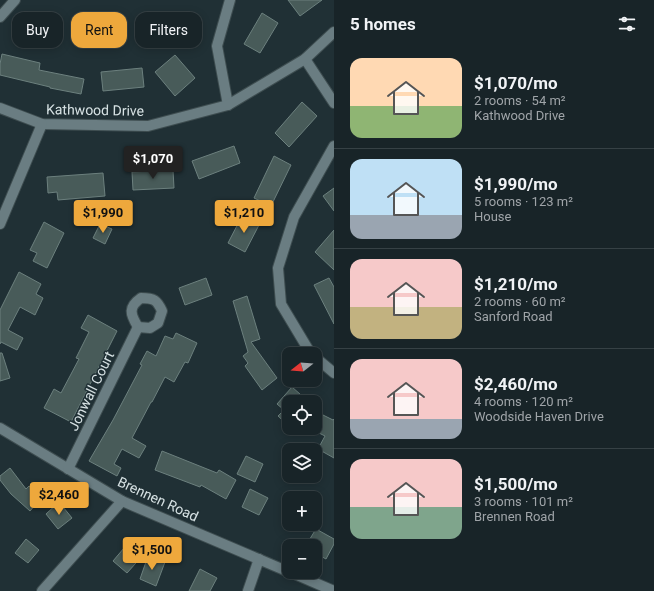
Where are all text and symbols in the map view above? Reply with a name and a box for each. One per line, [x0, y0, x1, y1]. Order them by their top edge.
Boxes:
chip: Buy [12, 12, 63, 48]
chip: Rent [71, 12, 127, 48]
chip: Filters [135, 12, 202, 48]
icon: filters [616, 13, 638, 35]
text: 5 homes [350, 14, 416, 34]
text: $1,070/mo [474, 73, 558, 93]
icon: home [382, 74, 430, 122]
text: 2 rooms · 54 m² [474, 93, 566, 108]
street label: Kathwood Drive [46, 101, 144, 119]
text: Kathwood Drive [474, 108, 565, 123]
pin: $1,070 [120, 146, 186, 180]
text: $1,070 [133, 151, 173, 166]
text: $1,990/mo [474, 174, 558, 194]
icon: home [382, 175, 430, 223]
text: 5 rooms · 123 m² [474, 194, 573, 209]
pin: $1,990 [70, 200, 136, 234]
pin: $1,210 [211, 200, 277, 234]
text: $1,990 [83, 205, 123, 220]
text: $1,210 [224, 205, 264, 220]
text: House [474, 209, 511, 224]
text: $1,210/mo [474, 274, 558, 294]
icon: home [382, 275, 430, 323]
text: 2 rooms · 60 m² [474, 294, 566, 309]
text: Sanford Road [474, 309, 553, 324]
north arrow [282, 347, 322, 387]
map controls [282, 347, 322, 579]
street label: Jonwall Court [65, 348, 117, 433]
text: $2,460/mo [474, 374, 558, 394]
icon: home [382, 375, 430, 423]
text: 4 rooms · 120 m² [474, 394, 573, 409]
button: locate [282, 395, 322, 435]
text: Woodside Haven Drive [474, 409, 604, 424]
button: layers [282, 443, 322, 483]
street label: Brennen Road [115, 473, 201, 525]
text: $1,500/mo [474, 474, 558, 494]
icon: home [382, 475, 430, 523]
pin: $2,460 [26, 482, 92, 516]
text: $2,460 [39, 487, 79, 502]
button: + [282, 491, 322, 531]
text: 3 rooms · 101 m² [474, 494, 573, 509]
text: Brennen Road [474, 509, 555, 524]
pin: $1,500 [119, 537, 185, 571]
button: − [282, 539, 322, 579]
text: $1,500 [132, 542, 172, 557]

